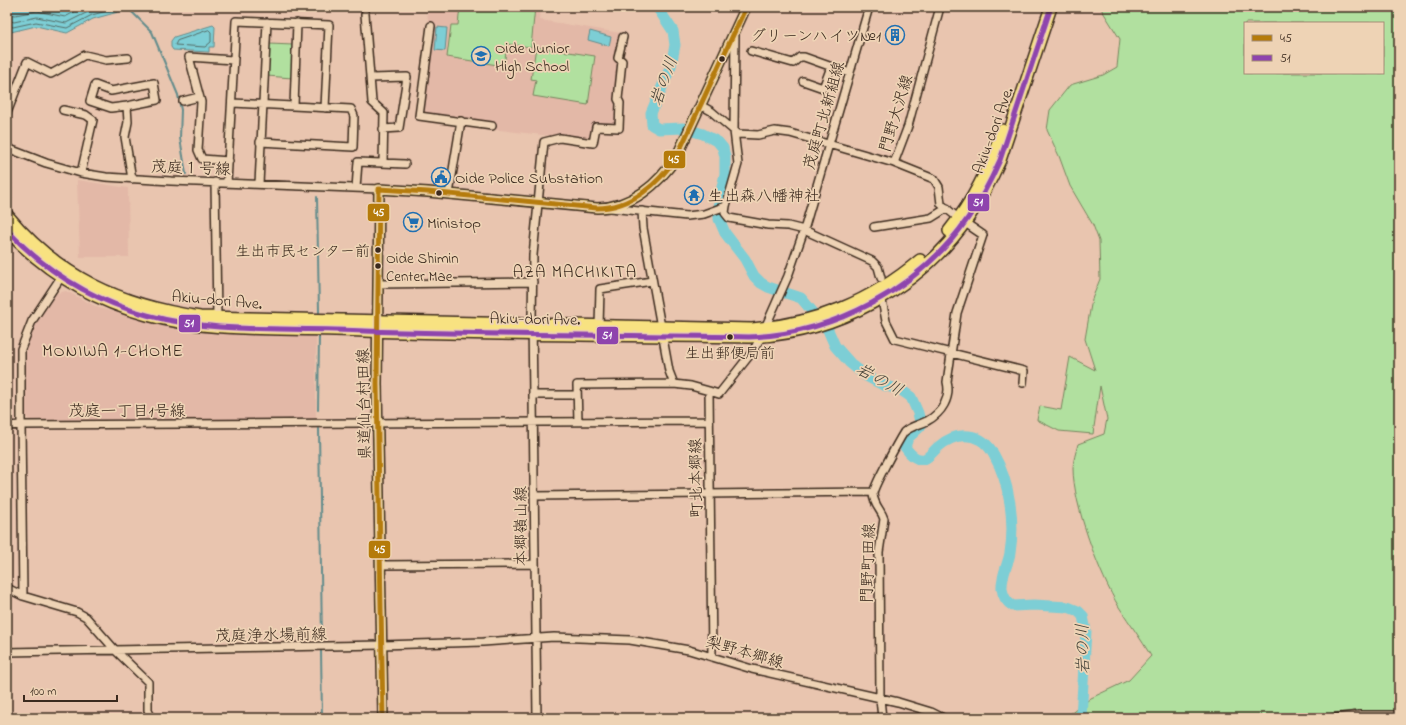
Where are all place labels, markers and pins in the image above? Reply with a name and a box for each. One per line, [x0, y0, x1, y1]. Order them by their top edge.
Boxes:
building icon: グリーンハイツ№1 [884, 24, 906, 46]
place label: グリーンハイツ№1 [750, 25, 881, 49]
place label: Oide Junior High School [495, 37, 570, 79]
school or university icon: Oide Junior High School [470, 45, 492, 67]
unlabelled marker [717, 54, 727, 64]
public building icon: Oide Police Substation [430, 166, 452, 188]
place label: Oide Police Substation [455, 167, 603, 191]
temple icon: 生出森八幡神社 [683, 184, 705, 206]
place label: 生出森八幡神社 [708, 185, 820, 209]
unlabelled marker [434, 188, 444, 198]
supermarket icon: Ministop [402, 211, 424, 233]
place label: Ministop [427, 212, 481, 236]
place label: 生出市民センター前 [236, 241, 370, 263]
marker: 生出市民センター前 [373, 245, 383, 255]
place label: Oide Shimin Center Mae [386, 248, 459, 288]
marker: Oide Shimin Center Mae [373, 261, 383, 271]
marker: 生出郵便局前 [725, 332, 735, 342]
place label: 生出郵便局前 [685, 343, 775, 365]

